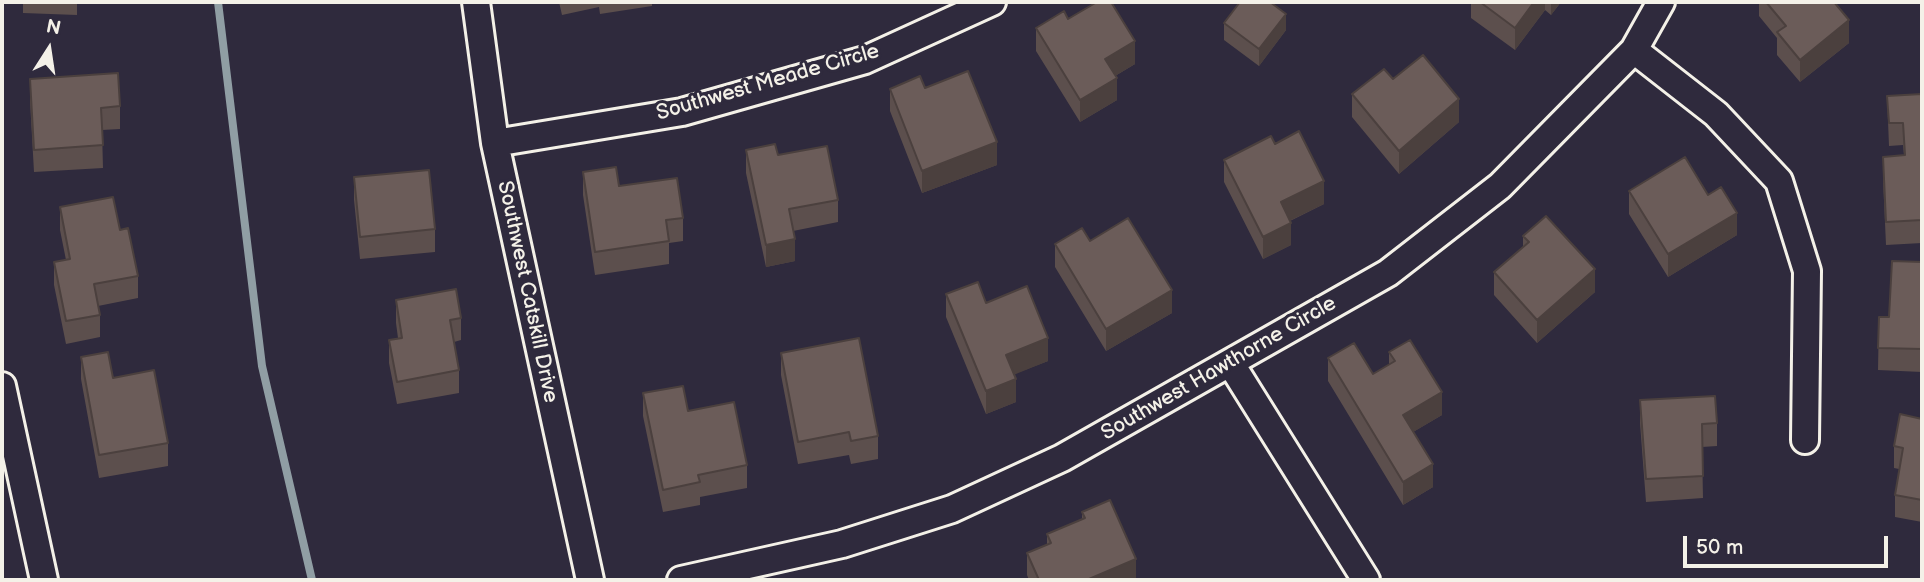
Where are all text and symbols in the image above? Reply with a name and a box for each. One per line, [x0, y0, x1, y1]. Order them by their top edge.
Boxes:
north arrow [14, 14, 84, 84]
text: N [44, 15, 63, 41]
street label: Southwest Meade Circle [654, 39, 882, 127]
street label: Southwest Catskill Drive [491, 179, 563, 405]
street label: Southwest Hawthorne Circle [1097, 291, 1341, 447]
scale bar [1686, 522, 1891, 566]
text: 50 m [1696, 535, 1743, 560]

